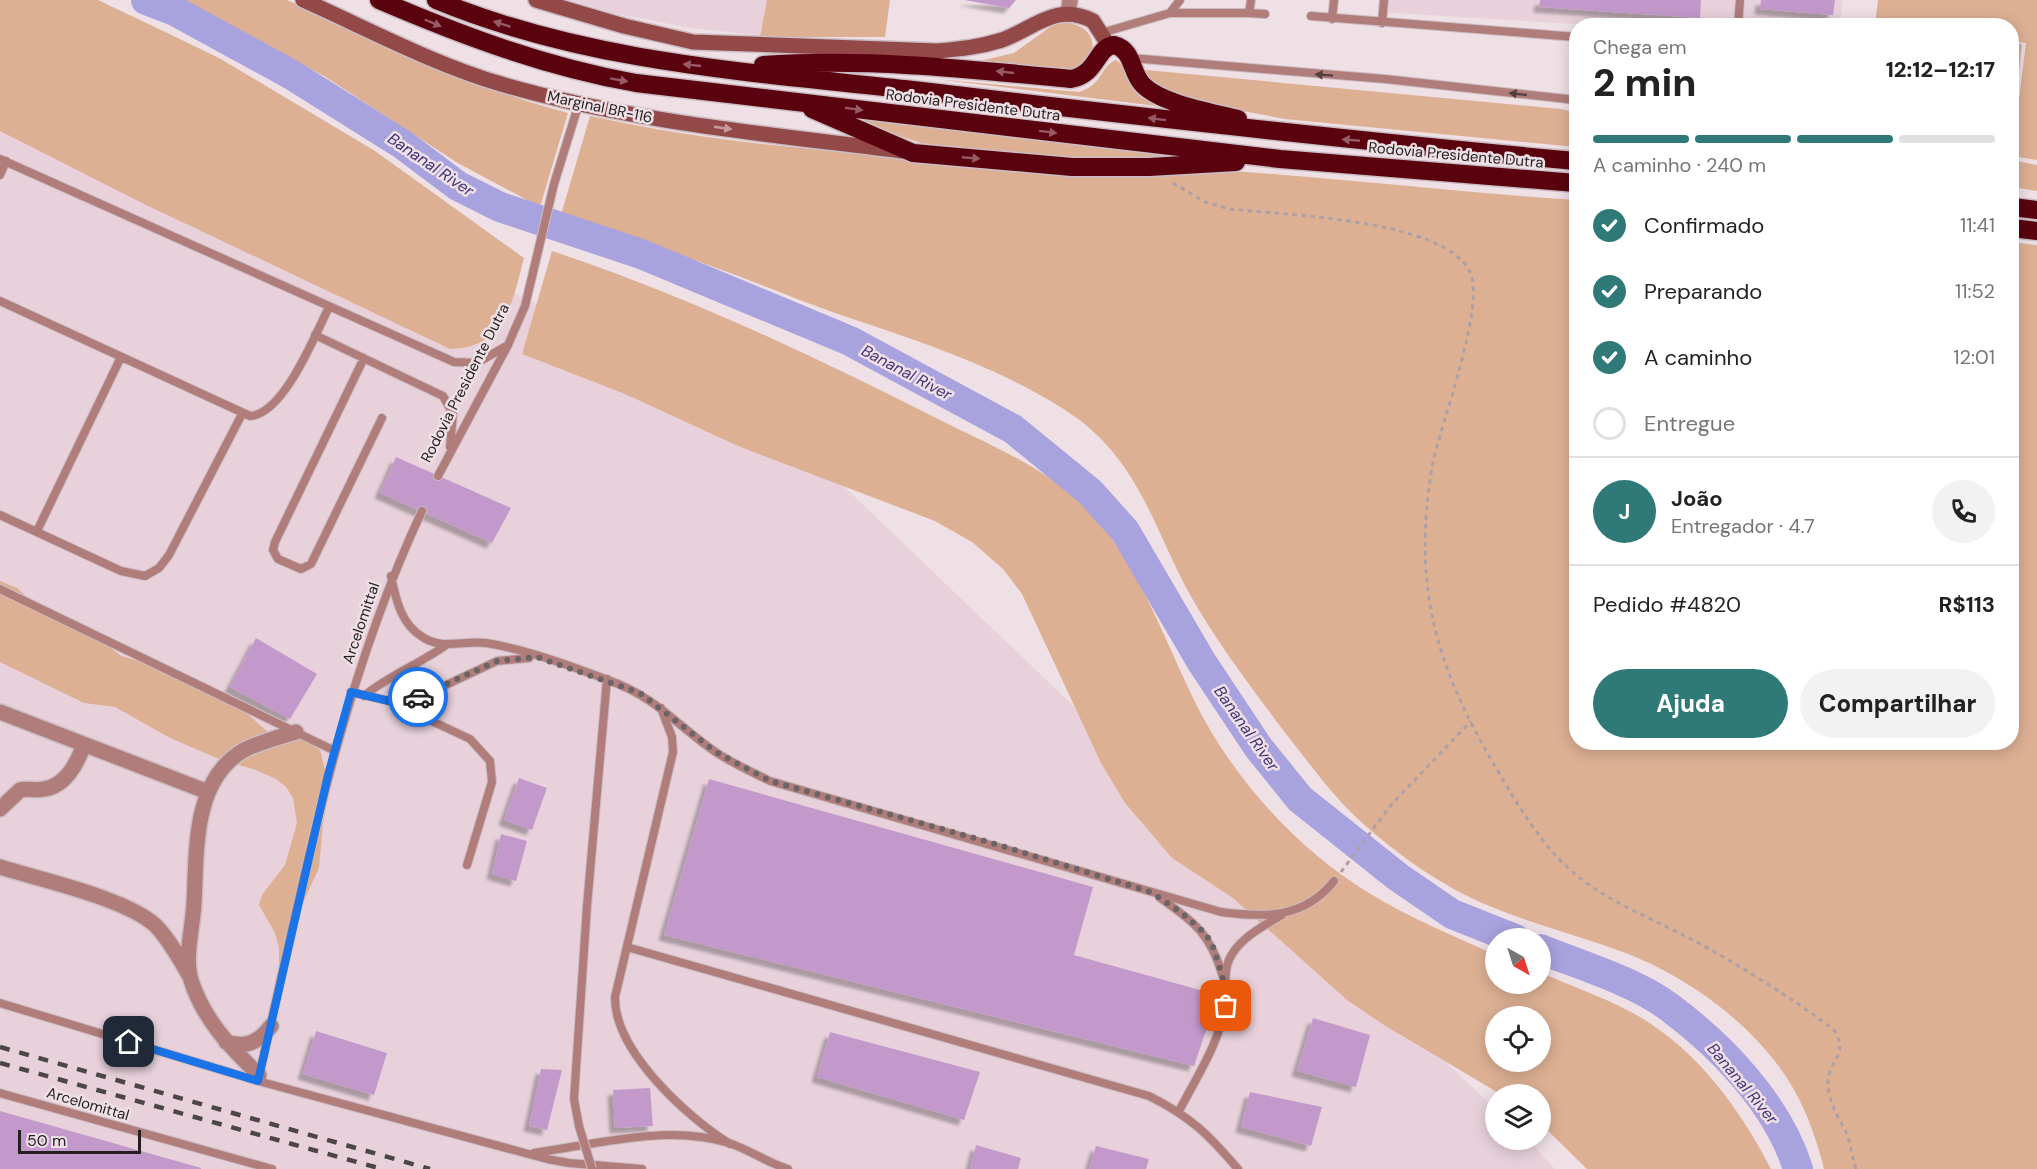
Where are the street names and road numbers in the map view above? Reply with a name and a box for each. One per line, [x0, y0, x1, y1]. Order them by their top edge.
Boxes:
street label: Rodovia Presidente Dutra [885, 84, 1061, 126]
street label: Marginal BR-116 [546, 86, 654, 128]
street label: Rodovia Presidente Dutra [1368, 137, 1544, 173]
street label: Rodovia Presidente Dutra [416, 300, 514, 466]
street label: Arcelomittal [338, 580, 384, 666]
street label: Arcelomittal [44, 1083, 132, 1125]

